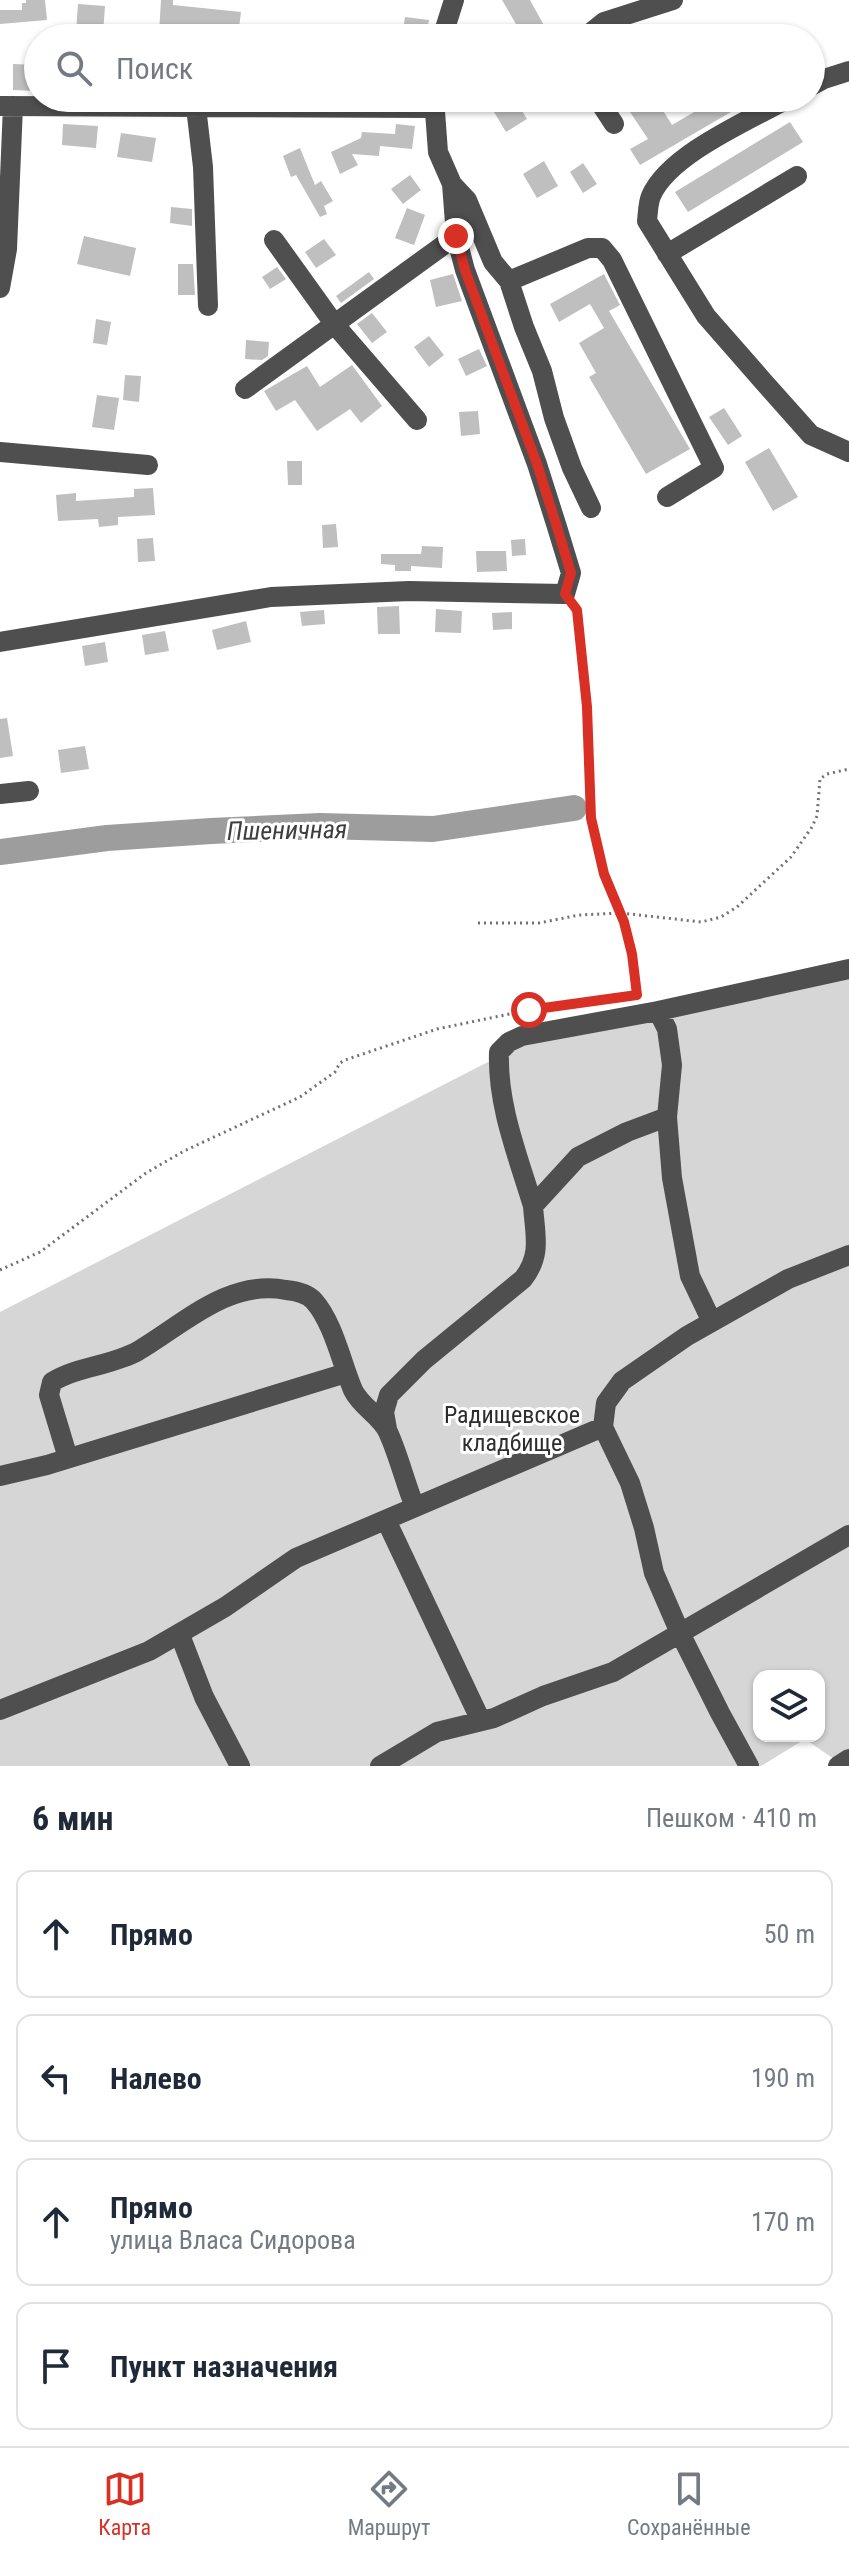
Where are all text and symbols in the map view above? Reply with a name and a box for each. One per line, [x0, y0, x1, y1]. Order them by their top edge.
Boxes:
search box [24, 24, 825, 112]
icon: search [52, 46, 96, 90]
text: Поиск [116, 51, 193, 86]
route end [438, 218, 474, 254]
water label: Пшеничная [227, 814, 347, 846]
route start [511, 992, 547, 1028]
park label: Радищевское кладбище [444, 1401, 580, 1457]
map controls [753, 1670, 825, 1742]
button: layers [753, 1670, 825, 1742]
text: 6 мин [32, 1798, 114, 1838]
text: Пешком · 410 m [646, 1803, 817, 1833]
icon: ahead [34, 1912, 78, 1956]
text: Прямо [110, 1917, 193, 1952]
text: 50 m [764, 1919, 815, 1949]
icon: left [34, 2056, 78, 2100]
text: Налево [110, 2061, 202, 2096]
text: 190 m [751, 2063, 815, 2093]
text: Прямо [110, 2190, 193, 2225]
icon: ahead [34, 2200, 78, 2244]
text: 170 m [751, 2207, 815, 2237]
text: улица Власа Сидорова [110, 2225, 356, 2255]
icon: arrive [34, 2344, 78, 2388]
text: Пункт назначения [110, 2349, 338, 2384]
tab: Карта [98, 2467, 151, 2540]
tab: Маршрут [348, 2467, 430, 2540]
tab: Сохранённые [627, 2467, 751, 2540]

